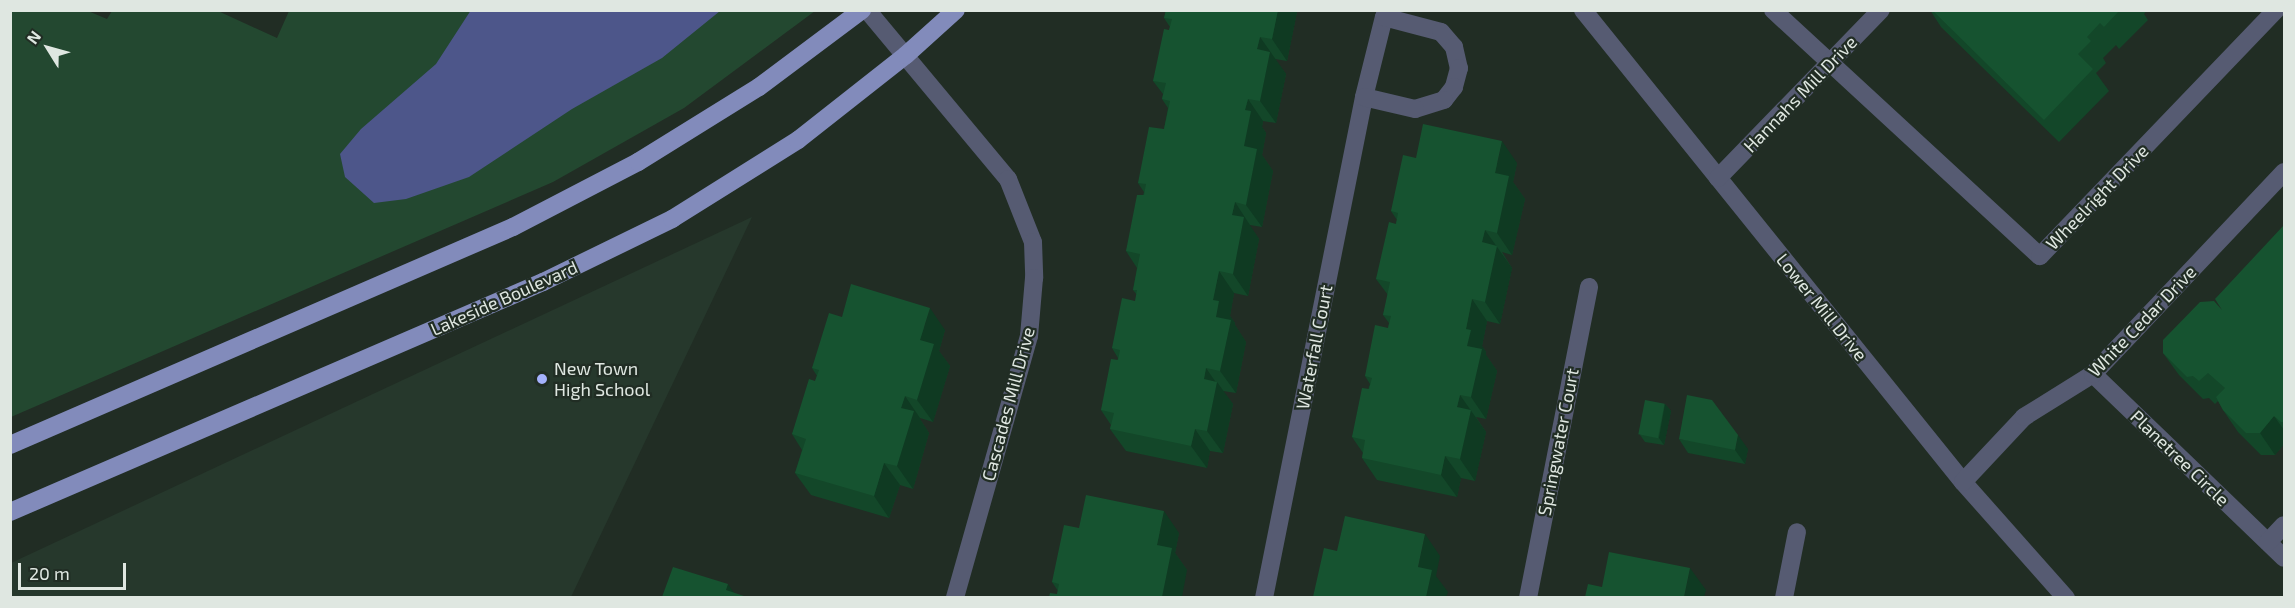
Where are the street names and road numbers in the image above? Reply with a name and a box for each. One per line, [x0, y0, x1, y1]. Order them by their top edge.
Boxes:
street label: Hannahs Mill Drive [1739, 31, 1861, 157]
street label: Wheelright Drive [2041, 140, 2153, 254]
street label: Lower Mill Drive [1772, 249, 1872, 365]
street label: Lakeside Boulevard [427, 256, 581, 340]
street label: White Cedar Drive [2083, 261, 2201, 381]
street label: Waterfall Court [1291, 283, 1337, 411]
street label: Cascades Mill Drive [977, 325, 1039, 483]
street label: Springwater Court [1533, 366, 1583, 518]
street label: Planetree Circle [2126, 406, 2234, 510]

